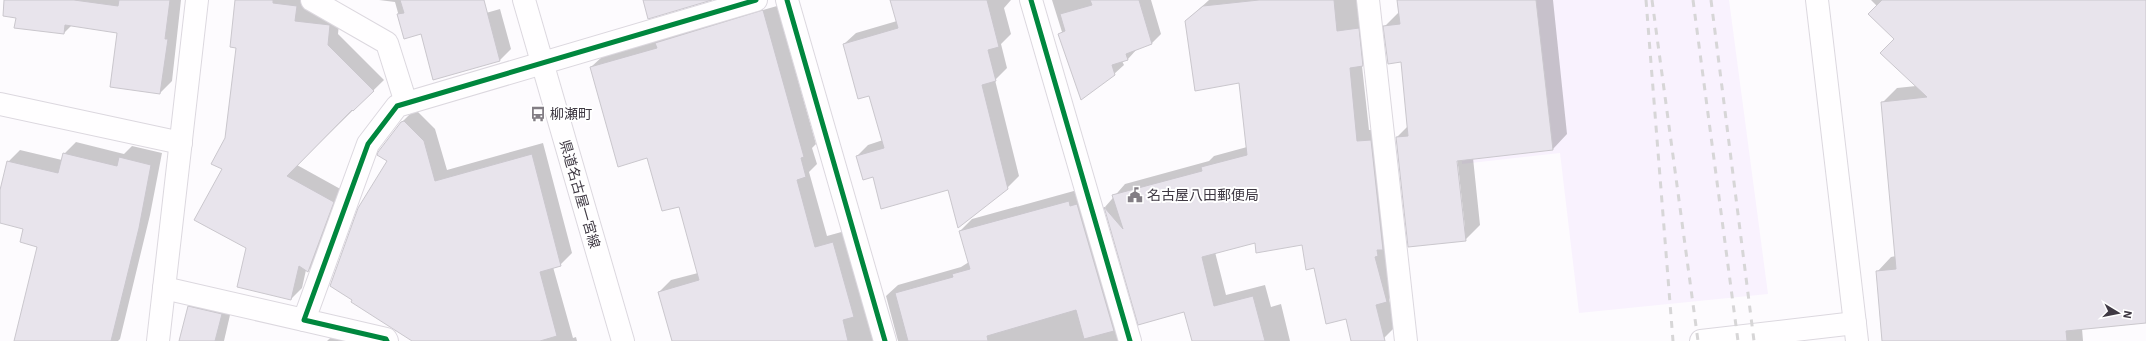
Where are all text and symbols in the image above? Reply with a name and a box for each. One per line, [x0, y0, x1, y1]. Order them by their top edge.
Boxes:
bus stop icon: 柳瀬町 [529, 105, 547, 123]
place label: 柳瀬町 [550, 105, 592, 123]
street label: 県道名古屋一宮線 [556, 138, 604, 250]
public building icon: 名古屋八田郵便局 [1126, 186, 1144, 204]
place label: 名古屋八田郵便局 [1147, 186, 1259, 204]
north arrow [2098, 293, 2138, 333]
text: N [2120, 310, 2135, 320]

